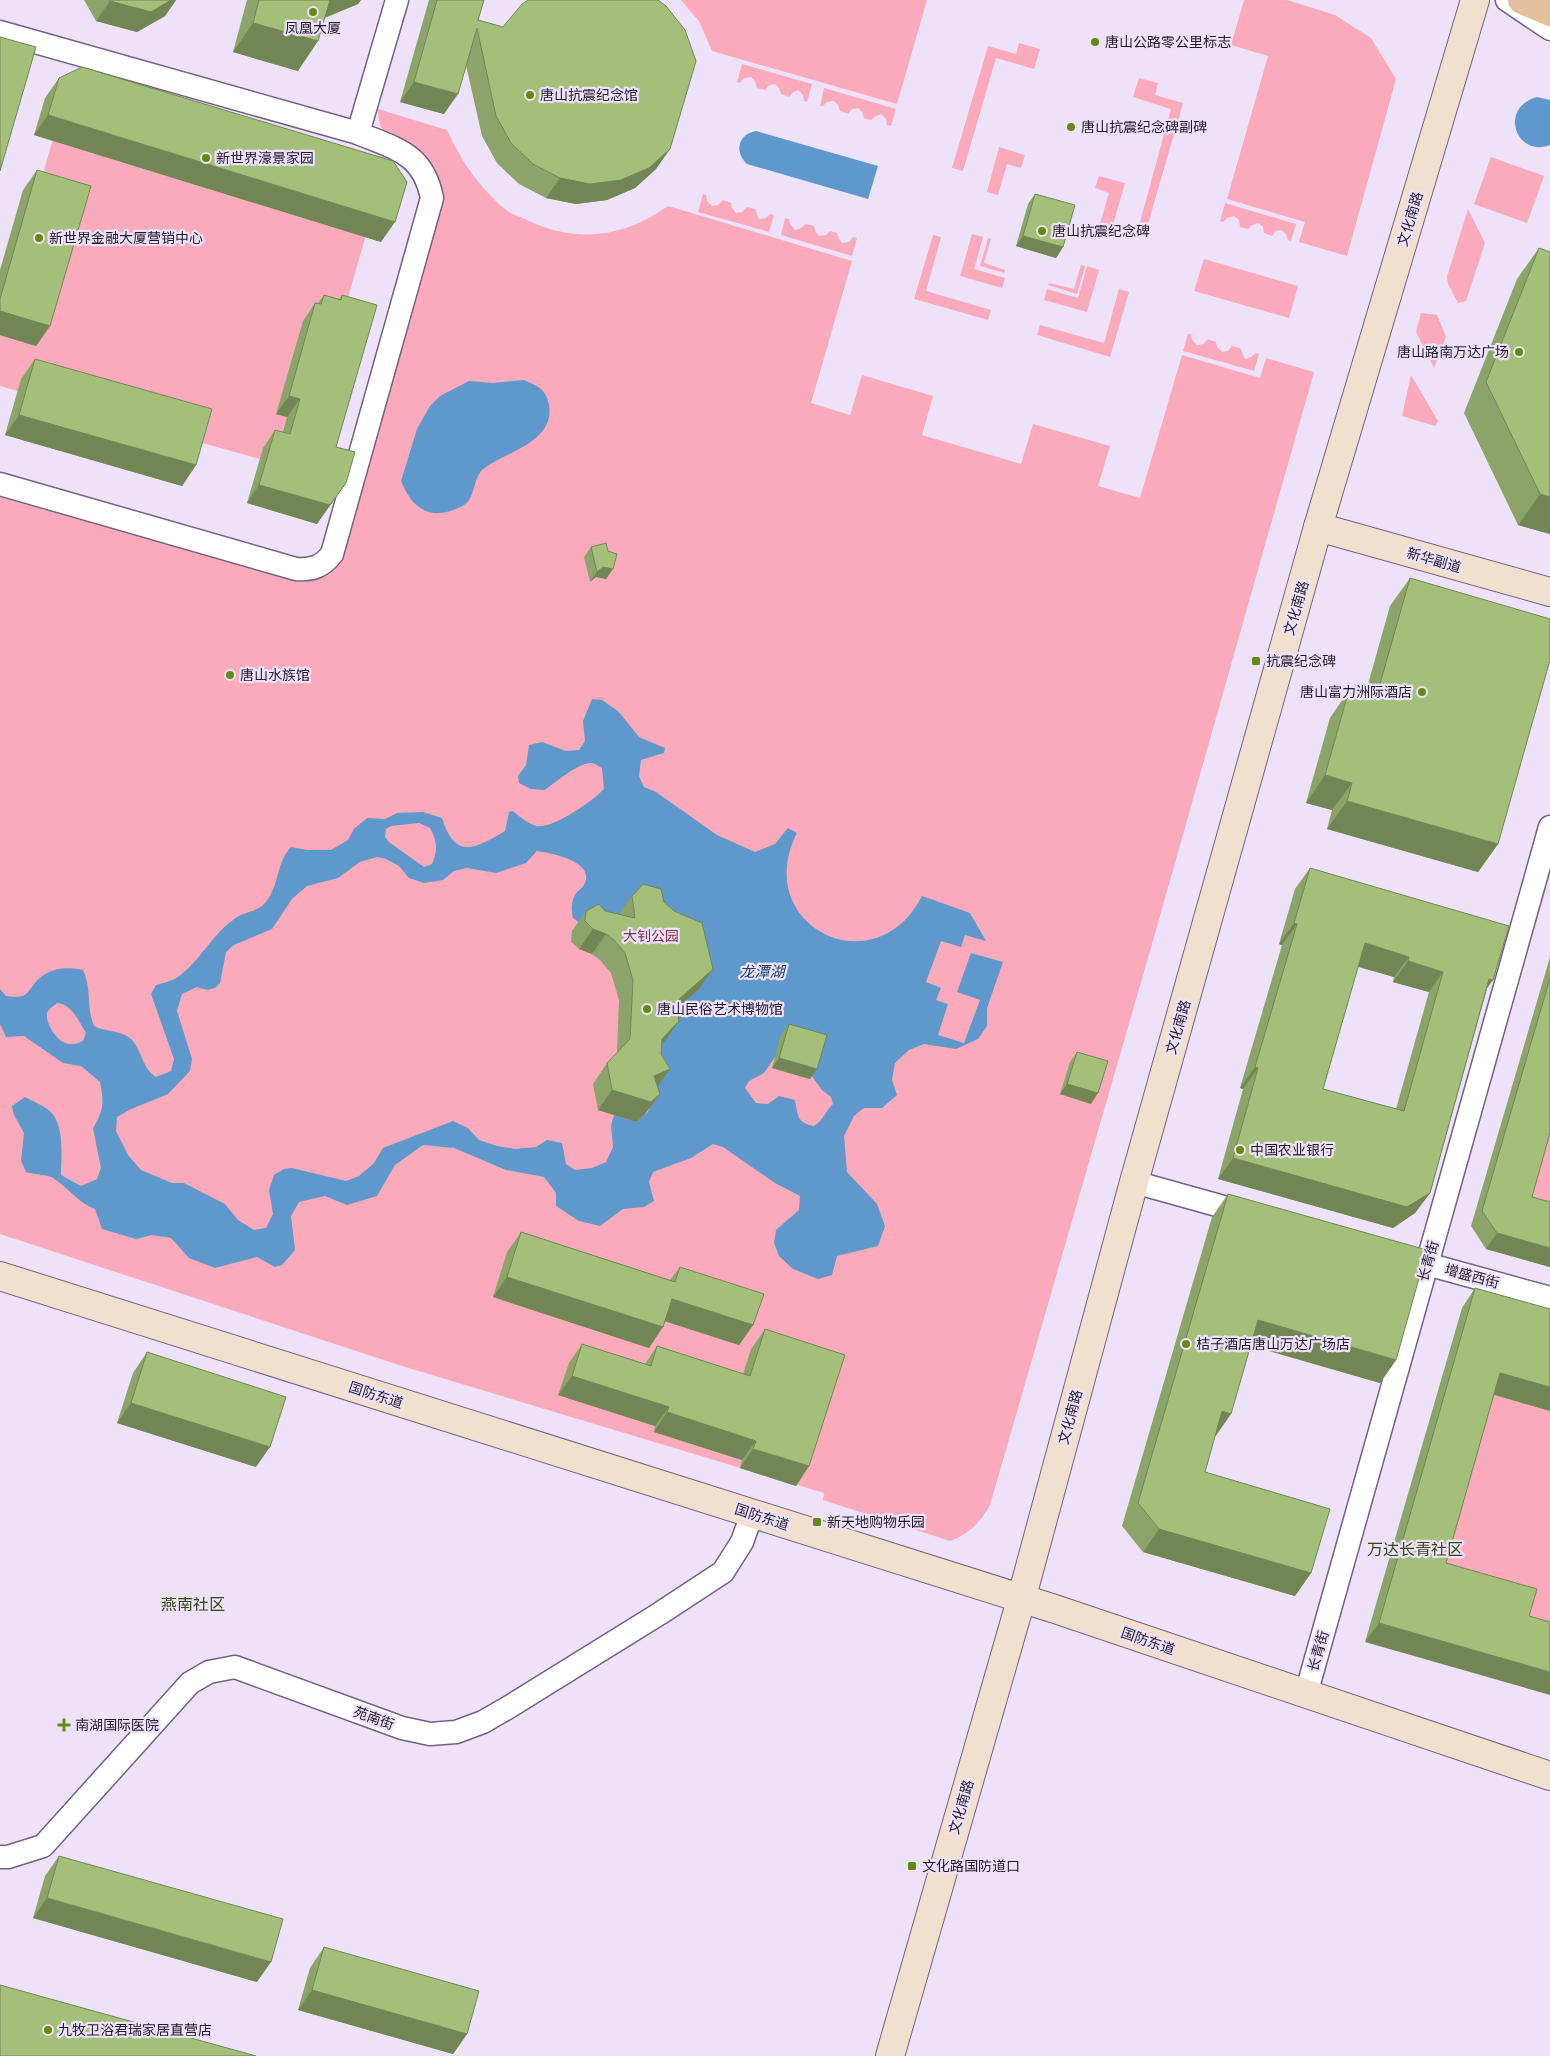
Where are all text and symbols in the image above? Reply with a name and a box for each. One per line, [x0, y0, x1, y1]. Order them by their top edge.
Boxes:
marker: 凤凰大厦 [307, 6, 319, 18]
place label: 凤凰大厦 [285, 19, 341, 37]
place label: 唐山公路零公里标志 [1105, 33, 1231, 51]
marker: 唐山公路零公里标志 [1089, 36, 1101, 48]
place label: 唐山抗震纪念馆 [540, 86, 638, 104]
marker: 唐山抗震纪念馆 [524, 89, 536, 101]
place label: 唐山抗震纪念碑副碑 [1081, 118, 1207, 136]
marker: 唐山抗震纪念碑副碑 [1065, 121, 1077, 133]
place label: 新世界濠景家园 [216, 149, 314, 167]
marker: 新世界濠景家园 [200, 152, 212, 164]
street label: 文化南路 [1393, 190, 1427, 248]
place label: 唐山抗震纪念碑 [1052, 222, 1150, 240]
marker: 唐山抗震纪念碑 [1036, 225, 1048, 237]
place label: 新世界金融大厦营销中心 [49, 229, 203, 247]
marker: 新世界金融大厦营销中心 [33, 232, 45, 244]
place label: 唐山路南万达广场 [1397, 343, 1509, 361]
marker: 唐山路南万达广场 [1513, 346, 1525, 358]
street label: 新华副道 [1405, 544, 1463, 576]
street label: 文化南路 [1280, 579, 1312, 637]
place label: 抗震纪念碑 [1266, 652, 1336, 670]
marker: 抗震纪念碑 [1250, 655, 1262, 667]
place label: 唐山水族馆 [240, 666, 310, 684]
marker: 唐山水族馆 [224, 669, 236, 681]
place label: 唐山富力洲际酒店 [1300, 683, 1412, 701]
marker: 唐山富力洲际酒店 [1416, 686, 1428, 698]
park label: 大钊公园 [623, 927, 679, 945]
water label: 龙潭湖 [739, 962, 786, 981]
street label: 文化南路 [1162, 998, 1194, 1056]
place label: 唐山民俗艺术博物馆 [657, 1000, 783, 1018]
marker: 唐山民俗艺术博物馆 [641, 1003, 653, 1015]
place label: 中国农业银行 [1250, 1141, 1334, 1159]
marker: 中国农业银行 [1234, 1144, 1246, 1156]
street label: 长青街 [1414, 1238, 1442, 1284]
street label: 增盛西街 [1443, 1260, 1501, 1292]
place label: 桔子酒店唐山万达广场店 [1196, 1335, 1350, 1353]
marker: 桔子酒店唐山万达广场店 [1180, 1338, 1192, 1350]
street label: 国防东道 [347, 1378, 405, 1412]
street label: 文化南路 [1054, 1388, 1086, 1446]
street label: 国防东道 [733, 1500, 791, 1534]
place label: 新天地购物乐园 [827, 1513, 925, 1531]
marker: 新天地购物乐园 [811, 1516, 823, 1528]
district label: 万达长青社区 [1367, 1539, 1463, 1559]
district label: 燕南社区 [161, 1594, 225, 1614]
street label: 国防东道 [1119, 1623, 1177, 1659]
street label: 长青街 [1304, 1628, 1332, 1674]
street label: 苑南街 [351, 1702, 397, 1734]
place label: 南湖国际医院 [75, 1716, 159, 1734]
marker: 南湖国际医院 [57, 1718, 71, 1732]
street label: 文化南路 [945, 1778, 977, 1836]
place label: 文化路国防道口 [922, 1857, 1020, 1875]
marker: 文化路国防道口 [906, 1860, 918, 1872]
place label: 九牧卫浴君瑞家居直营店 [58, 2021, 212, 2039]
marker: 九牧卫浴君瑞家居直营店 [42, 2024, 54, 2036]

